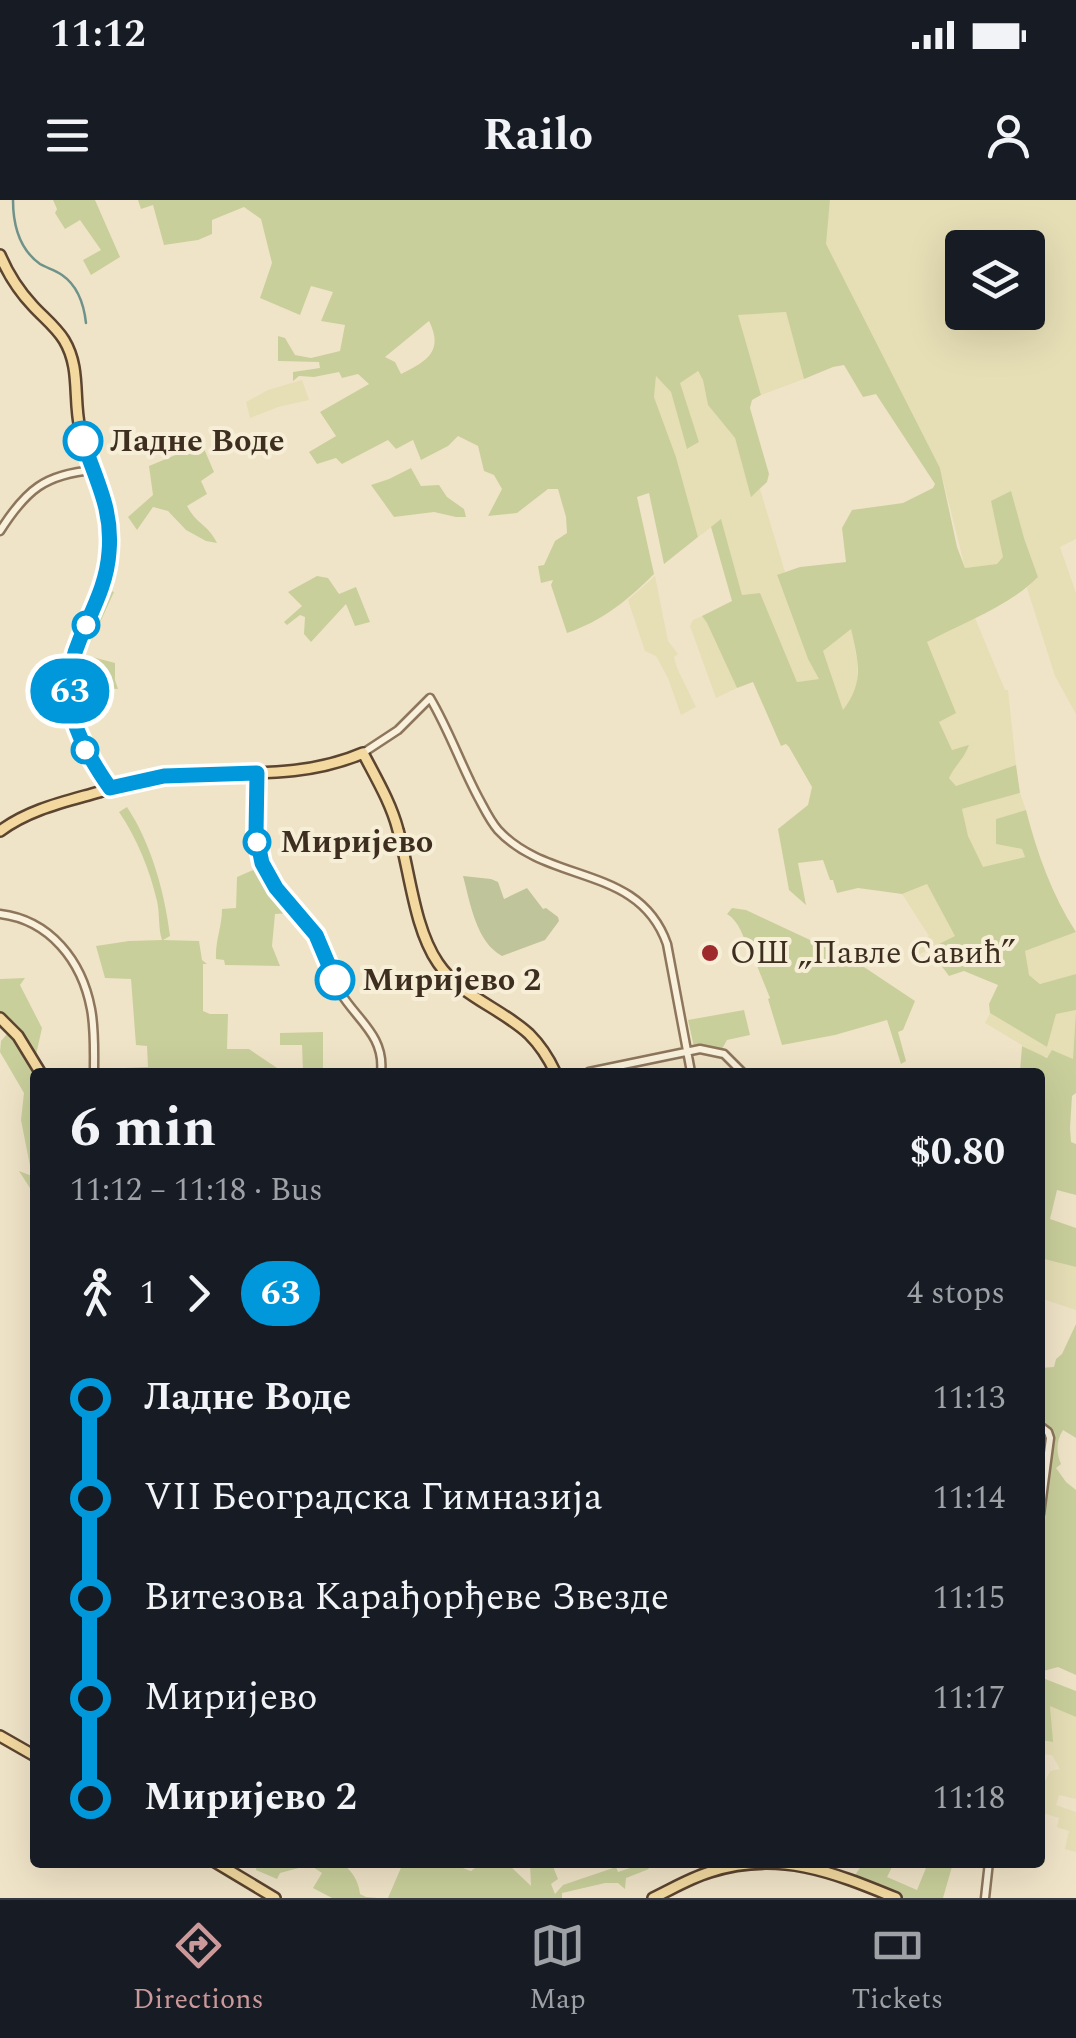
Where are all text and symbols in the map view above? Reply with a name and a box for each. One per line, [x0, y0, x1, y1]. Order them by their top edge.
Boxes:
text: 11:12 [50, 6, 145, 64]
text: Railo [483, 101, 593, 170]
icon: menu [40, 108, 95, 163]
icon: person [981, 108, 1036, 163]
map controls [945, 230, 1045, 330]
button: layers [945, 230, 1045, 330]
place label: Ладне Воде [110, 417, 285, 466]
marker: Ладне Воде [64, 422, 102, 460]
unlabelled marker [73, 612, 99, 638]
line badge: 63 [25, 658, 115, 724]
text: 63 [50, 665, 90, 718]
unlabelled marker [72, 737, 98, 763]
place label: Миријево [280, 818, 433, 867]
marker: Миријево [244, 829, 270, 855]
place label: ОШ „Павле Савић” [730, 929, 1016, 978]
marker: ОШ „Павле Савић” [699, 942, 721, 964]
place label: Миријево 2 [362, 956, 541, 1005]
marker: Миријево 2 [316, 961, 354, 999]
text: 6 min [70, 1087, 216, 1170]
text: $0.80 [910, 1124, 1005, 1182]
text: 11:12 – 11:18 · Bus [70, 1166, 323, 1215]
icon: walk [70, 1266, 125, 1321]
icon: forward [171, 1266, 226, 1321]
text: 63 [261, 1267, 300, 1320]
text: 1 [140, 1269, 156, 1318]
text: 4 stops [907, 1269, 1005, 1318]
text: Ладне Воде [144, 1369, 351, 1427]
text: 11:13 [933, 1374, 1005, 1423]
text: VII Београдска Гимназија [144, 1469, 603, 1527]
text: 11:14 [933, 1474, 1005, 1523]
text: Витезова Карађорђеве Звезде [144, 1569, 669, 1627]
text: 11:15 [933, 1574, 1005, 1623]
text: Миријево [144, 1669, 318, 1727]
text: 11:17 [933, 1674, 1005, 1723]
text: Миријево 2 [144, 1769, 357, 1827]
text: 11:18 [933, 1774, 1005, 1823]
tab: Directions [133, 1918, 264, 2021]
tab: Map [529, 1918, 586, 2021]
tab: Tickets [851, 1918, 943, 2021]

